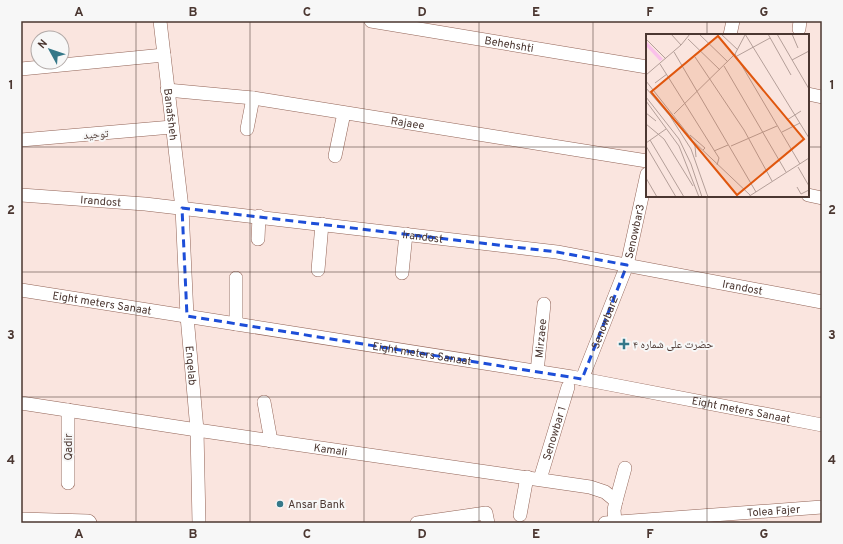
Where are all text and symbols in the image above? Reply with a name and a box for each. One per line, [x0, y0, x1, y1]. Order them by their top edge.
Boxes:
text: A [74, 5, 84, 21]
text: B [189, 5, 198, 21]
text: C [303, 5, 311, 21]
text: D [417, 5, 427, 21]
text: E [532, 5, 540, 21]
text: F [646, 5, 654, 21]
text: G [760, 5, 769, 21]
north arrow [30, 30, 70, 70]
street label: Behehshti [483, 34, 535, 56]
inset map [646, 34, 809, 197]
text: N [35, 37, 51, 52]
text: 1 [8, 78, 14, 94]
text: 1 [829, 78, 835, 94]
street label: Banafsheh [160, 88, 180, 141]
street label: Rajaee [390, 114, 426, 133]
street label: توحید [83, 127, 110, 143]
street label: Irandost [80, 193, 122, 210]
text: 2 [7, 203, 15, 219]
street label: Senowbar3 [623, 203, 648, 260]
text: 2 [828, 203, 836, 219]
street label: Irandost [402, 228, 444, 247]
street label: Irandost [721, 277, 764, 299]
street label: Eight meters Sanaat [51, 289, 152, 319]
street label: Senowbar2 [589, 294, 622, 351]
street label: Mirzaee [532, 318, 550, 359]
text: 3 [7, 328, 15, 344]
text: 3 [828, 328, 836, 344]
marker: حضرت علی شماره ۴ [618, 338, 630, 350]
place label: حضرت علی شماره ۴ [633, 338, 713, 352]
street label: Eight meters Sanaat [371, 340, 472, 369]
street label: Enqelab [182, 345, 199, 386]
street label: Eight meters Sanaat [690, 394, 791, 427]
street label: Senowbar 1 [540, 405, 570, 462]
street label: Qadir [62, 433, 76, 461]
street label: Kamali [313, 441, 348, 460]
text: 4 [7, 453, 15, 469]
text: 4 [828, 453, 836, 469]
place label: Ansar Bank [288, 498, 345, 512]
marker: Ansar Bank [275, 499, 285, 509]
street label: Tolea Fajer [747, 503, 801, 521]
text: A [74, 527, 84, 543]
text: B [189, 527, 198, 543]
text: C [303, 527, 311, 543]
text: D [417, 527, 427, 543]
text: E [532, 527, 540, 543]
text: F [646, 527, 654, 543]
text: G [760, 527, 769, 543]

